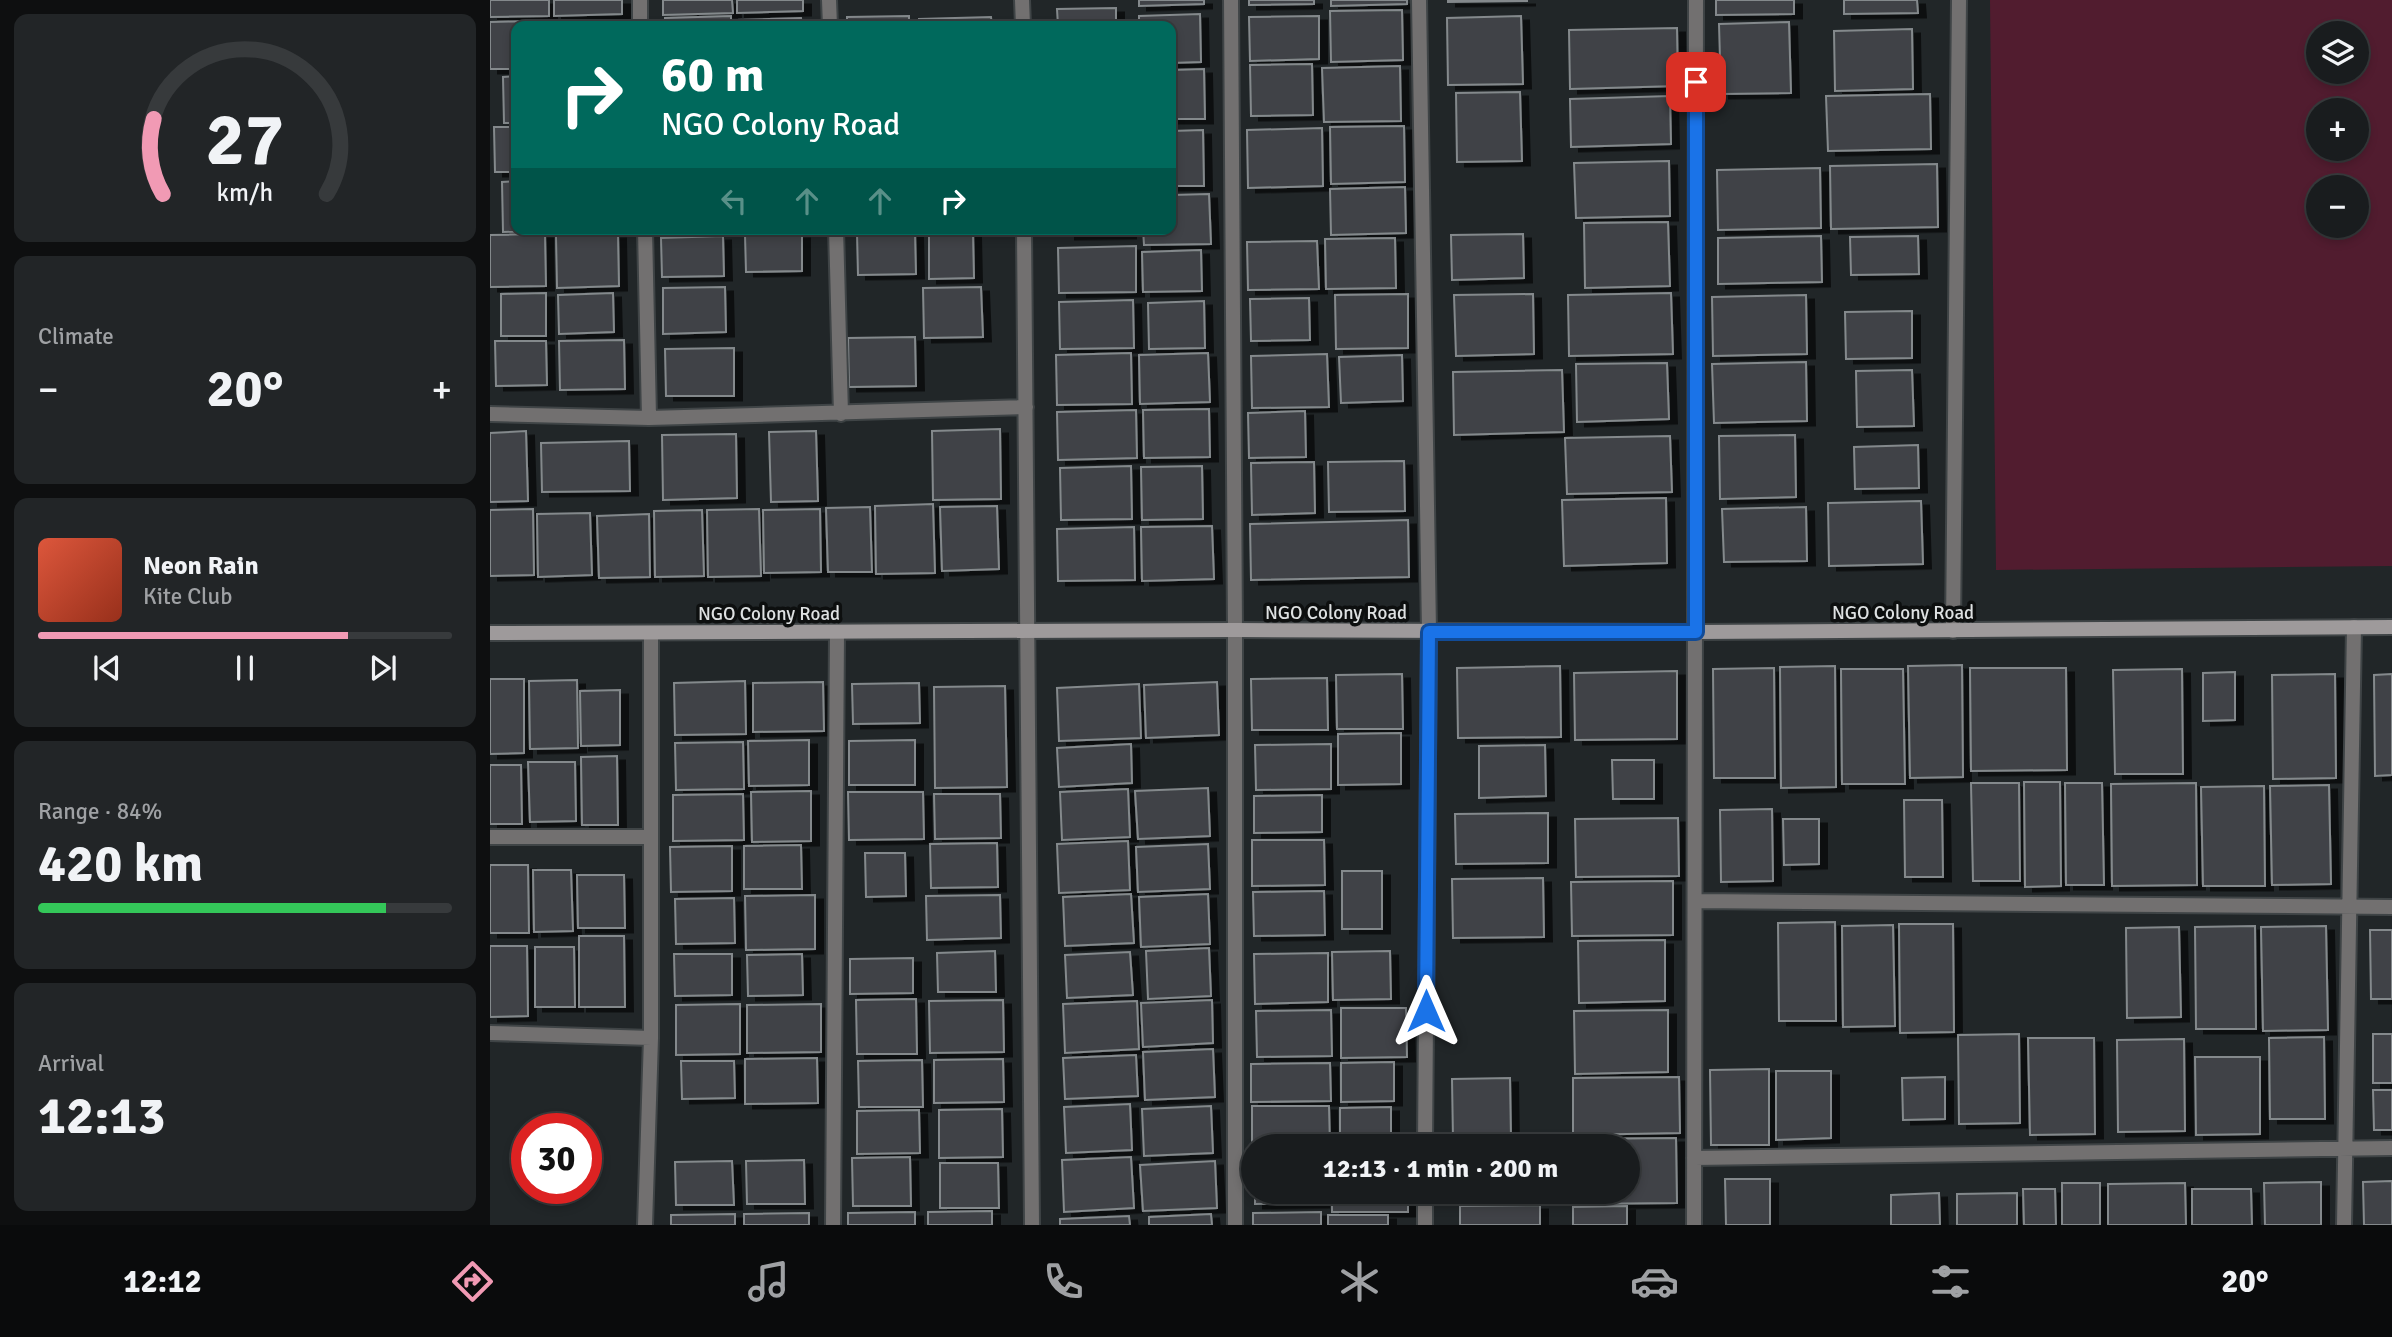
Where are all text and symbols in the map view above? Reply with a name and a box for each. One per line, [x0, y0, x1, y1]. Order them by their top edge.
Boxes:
map controls [2306, 21, 2369, 238]
button: layers [2306, 21, 2369, 84]
text: 60 m [661, 45, 764, 105]
icon: right [546, 49, 637, 140]
pin [1666, 52, 1726, 112]
icon: arrive [1677, 63, 1715, 101]
text: 27 [206, 96, 284, 185]
button: + [2306, 98, 2369, 161]
text: NGO Colony Road [661, 105, 900, 144]
button: − [2306, 175, 2369, 238]
text: km/h [217, 177, 273, 208]
icon: left [715, 182, 753, 220]
icon: ahead [788, 182, 826, 220]
icon: ahead [861, 182, 899, 220]
icon: right [934, 182, 972, 220]
text: Climate [38, 322, 114, 351]
text: 20° [207, 357, 283, 421]
text: − [38, 366, 59, 413]
text: + [431, 366, 452, 413]
text: Neon Rain [143, 550, 259, 582]
text: Kite Club [143, 582, 232, 611]
street label: NGO Colony Road [1265, 601, 1407, 625]
street label: NGO Colony Road [1832, 601, 1974, 625]
street label: NGO Colony Road [698, 602, 840, 626]
icon: previous [88, 649, 126, 687]
icon: pause [226, 649, 264, 687]
icon: next [364, 649, 402, 687]
text: Range · 84% [38, 797, 162, 826]
text: 420 km [38, 832, 203, 896]
position arrow [1389, 974, 1463, 1048]
text: Arrival [38, 1049, 104, 1078]
text: 12:13 [38, 1084, 166, 1148]
speed limit sign: 30 [511, 1113, 602, 1204]
text: 12:13 · 1 min · 200 m [1323, 1153, 1558, 1185]
icon: directions [448, 1257, 497, 1306]
icon: music [744, 1257, 793, 1306]
icon: phone [1039, 1257, 1088, 1306]
icon: climate [1335, 1257, 1384, 1306]
icon: car [1630, 1257, 1679, 1306]
icon: filters [1926, 1257, 1975, 1306]
text: 12:12 [123, 1262, 202, 1301]
text: 20° [2221, 1262, 2269, 1301]

